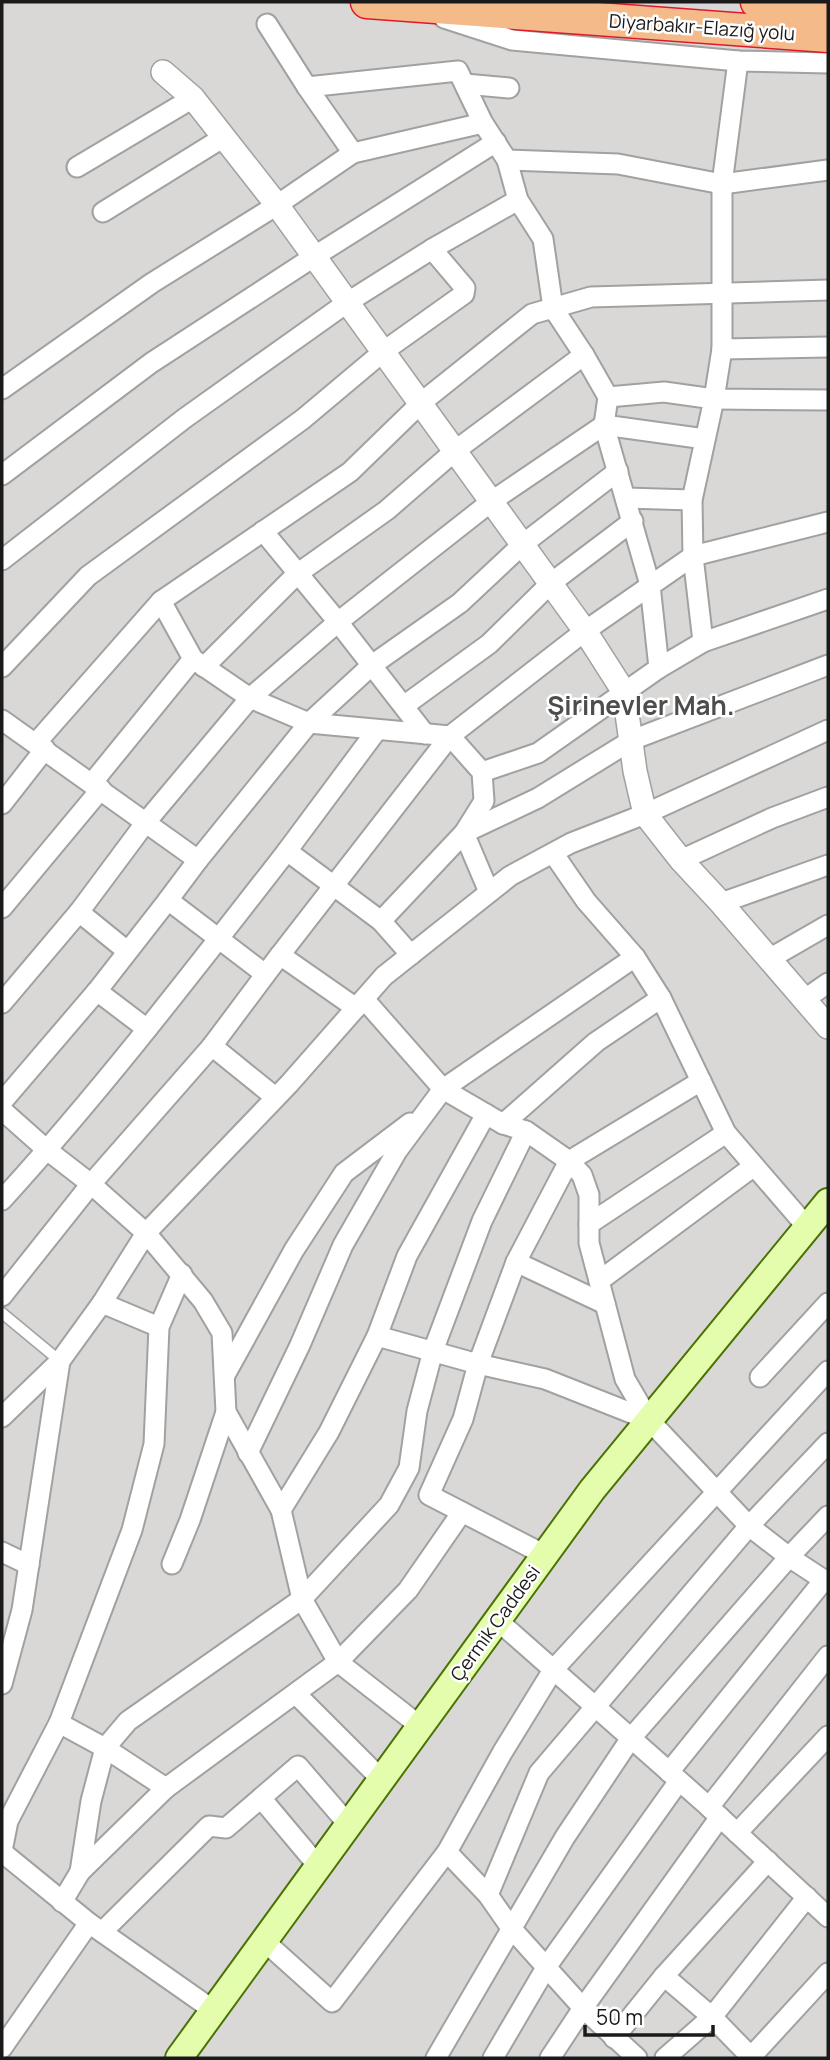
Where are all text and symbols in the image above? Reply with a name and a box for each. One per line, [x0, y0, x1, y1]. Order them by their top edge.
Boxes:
street label: Diyarbakır-Elazığ yolu [608, 8, 796, 46]
district label: Şirinevler Mah. [547, 687, 735, 723]
street label: Çermik Caddesi [444, 1560, 546, 1686]
scale bar [585, 1994, 713, 2038]
text: 50 m [596, 2003, 643, 2031]

